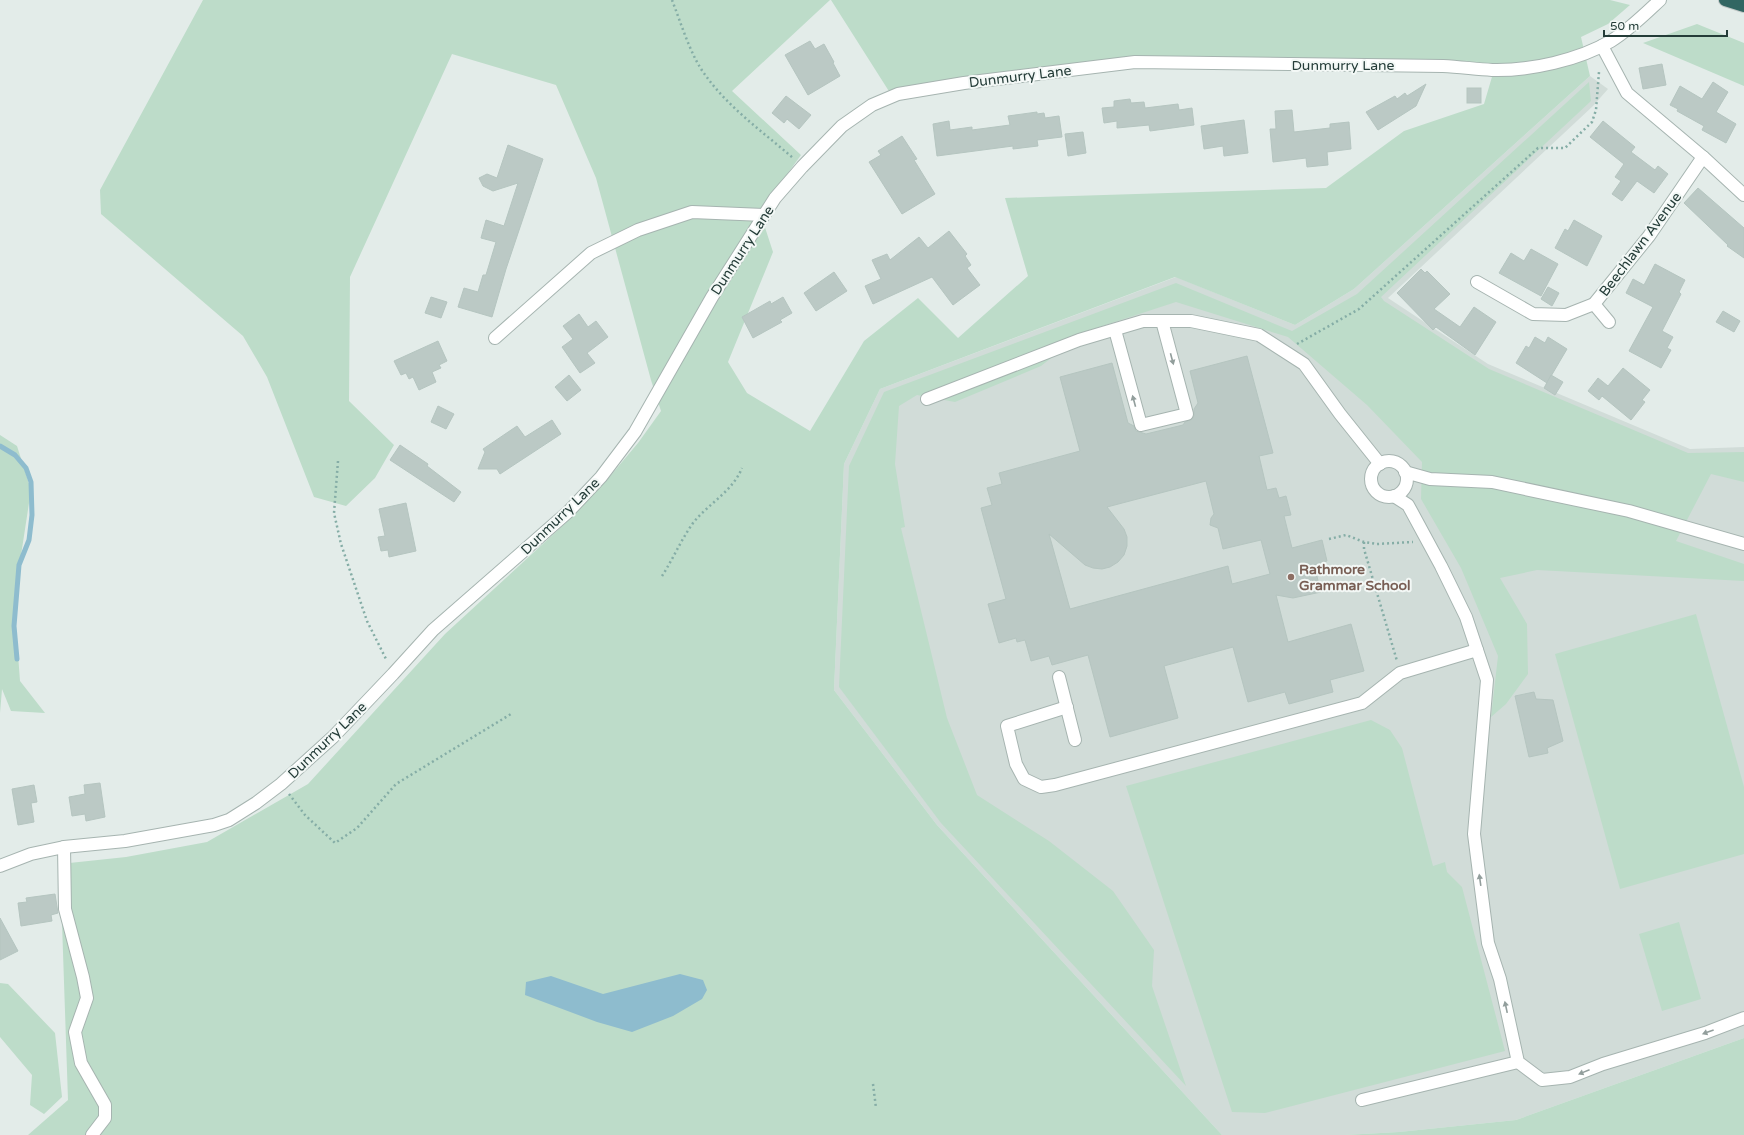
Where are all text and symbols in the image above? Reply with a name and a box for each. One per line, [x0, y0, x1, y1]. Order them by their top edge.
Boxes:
scale bar [1604, 12, 1727, 38]
text: 50 m [1610, 19, 1639, 33]
street label: Dunmurry Lane [1291, 57, 1395, 74]
street label: Dunmurry Lane [968, 62, 1072, 91]
street label: Beechlawn Avenue [1596, 189, 1685, 300]
street label: Dunmurry Lane [707, 202, 778, 298]
one-way arrow [1170, 352, 1176, 365]
one-way arrow [1131, 394, 1137, 407]
street label: Dunmurry Lane [517, 474, 603, 558]
place label: Rathmore Grammar School [1299, 561, 1411, 594]
marker: Rathmore Grammar School [1286, 572, 1296, 582]
street label: Dunmurry Lane [284, 698, 370, 782]
one-way arrow [1477, 874, 1483, 886]
one-way arrow [1502, 1001, 1508, 1013]
one-way arrow [1701, 1029, 1713, 1035]
one-way arrow [1577, 1069, 1589, 1075]

